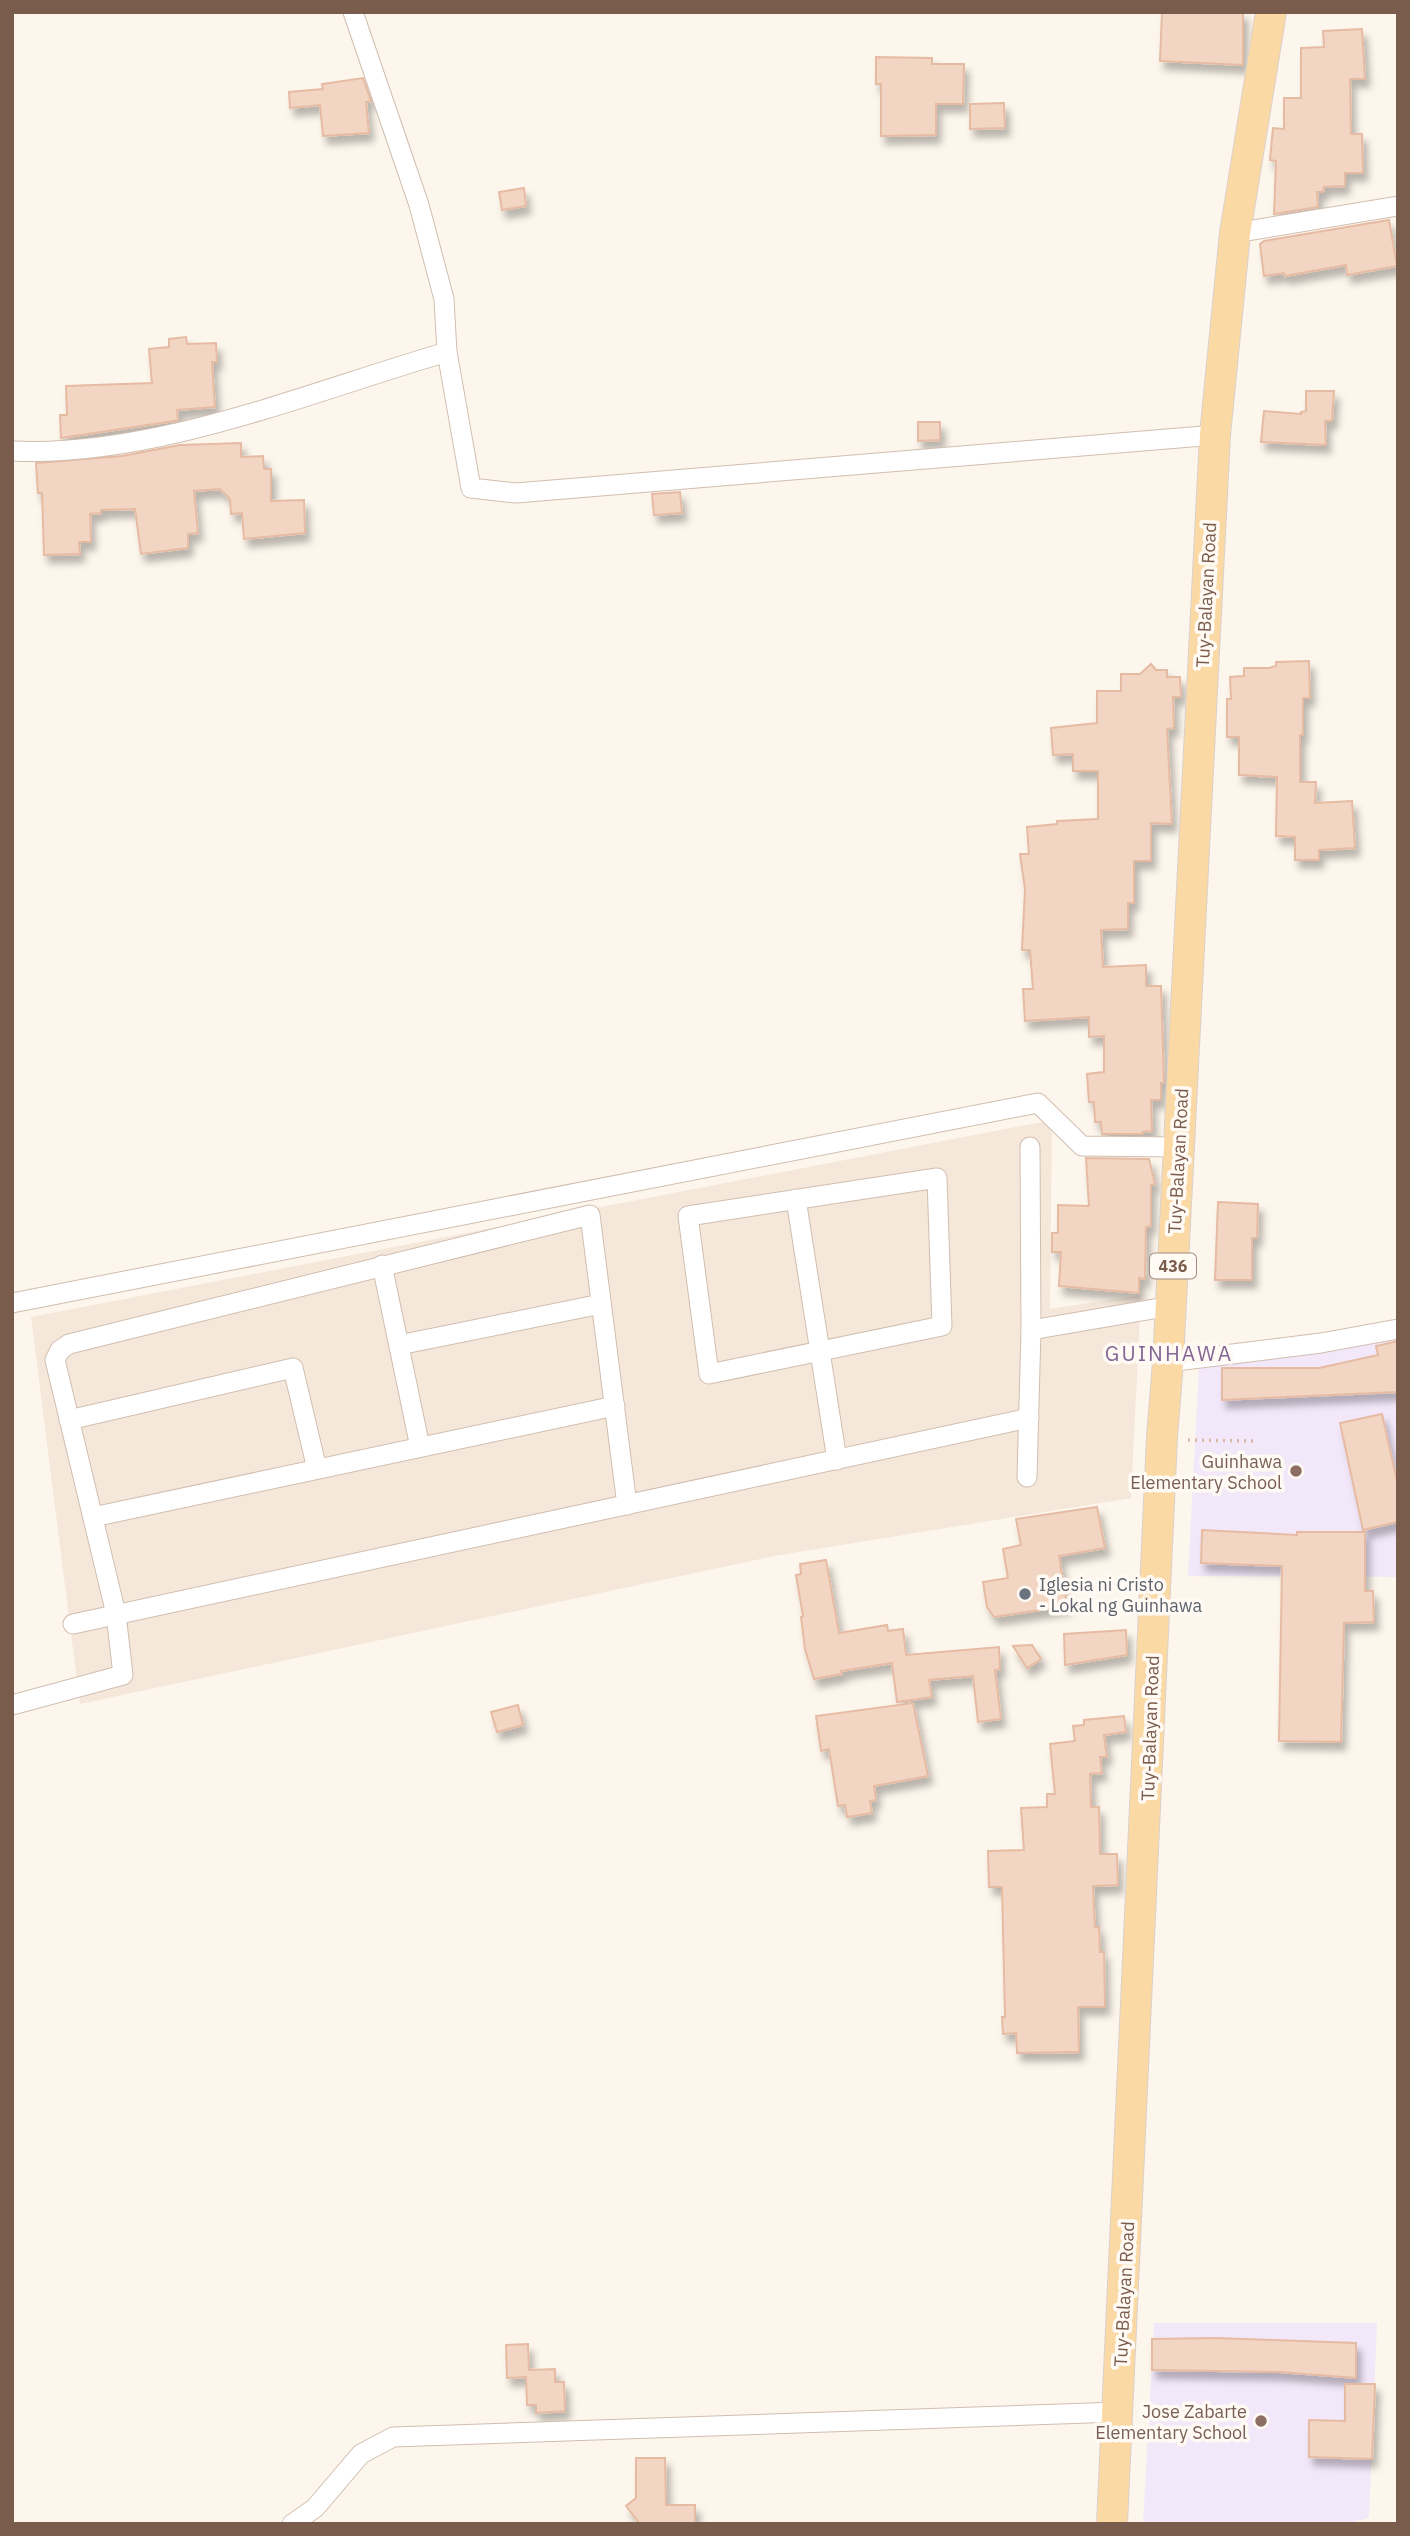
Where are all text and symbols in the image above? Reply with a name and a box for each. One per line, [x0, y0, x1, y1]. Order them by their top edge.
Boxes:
street label: Tuy-Balayan Road [1191, 522, 1221, 668]
street label: Tuy-Balayan Road [1163, 1088, 1193, 1234]
road number: 436 [1150, 1254, 1196, 1278]
district label: GUINHAWA [1105, 1339, 1233, 1367]
place label: Guinhawa Elementary School [1130, 1450, 1282, 1494]
marker: Guinhawa Elementary School [1288, 1463, 1304, 1479]
place label: Iglesia ni Cristo - Lokal ng Guinhawa [1039, 1573, 1202, 1617]
marker: Iglesia ni Cristo - Lokal ng Guinhawa [1017, 1586, 1033, 1602]
street label: Tuy-Balayan Road [1136, 1655, 1164, 1801]
street label: Tuy-Balayan Road [1109, 2221, 1139, 2367]
place label: Jose Zabarte Elementary School [1095, 2400, 1247, 2444]
marker: Jose Zabarte Elementary School [1253, 2413, 1269, 2429]

